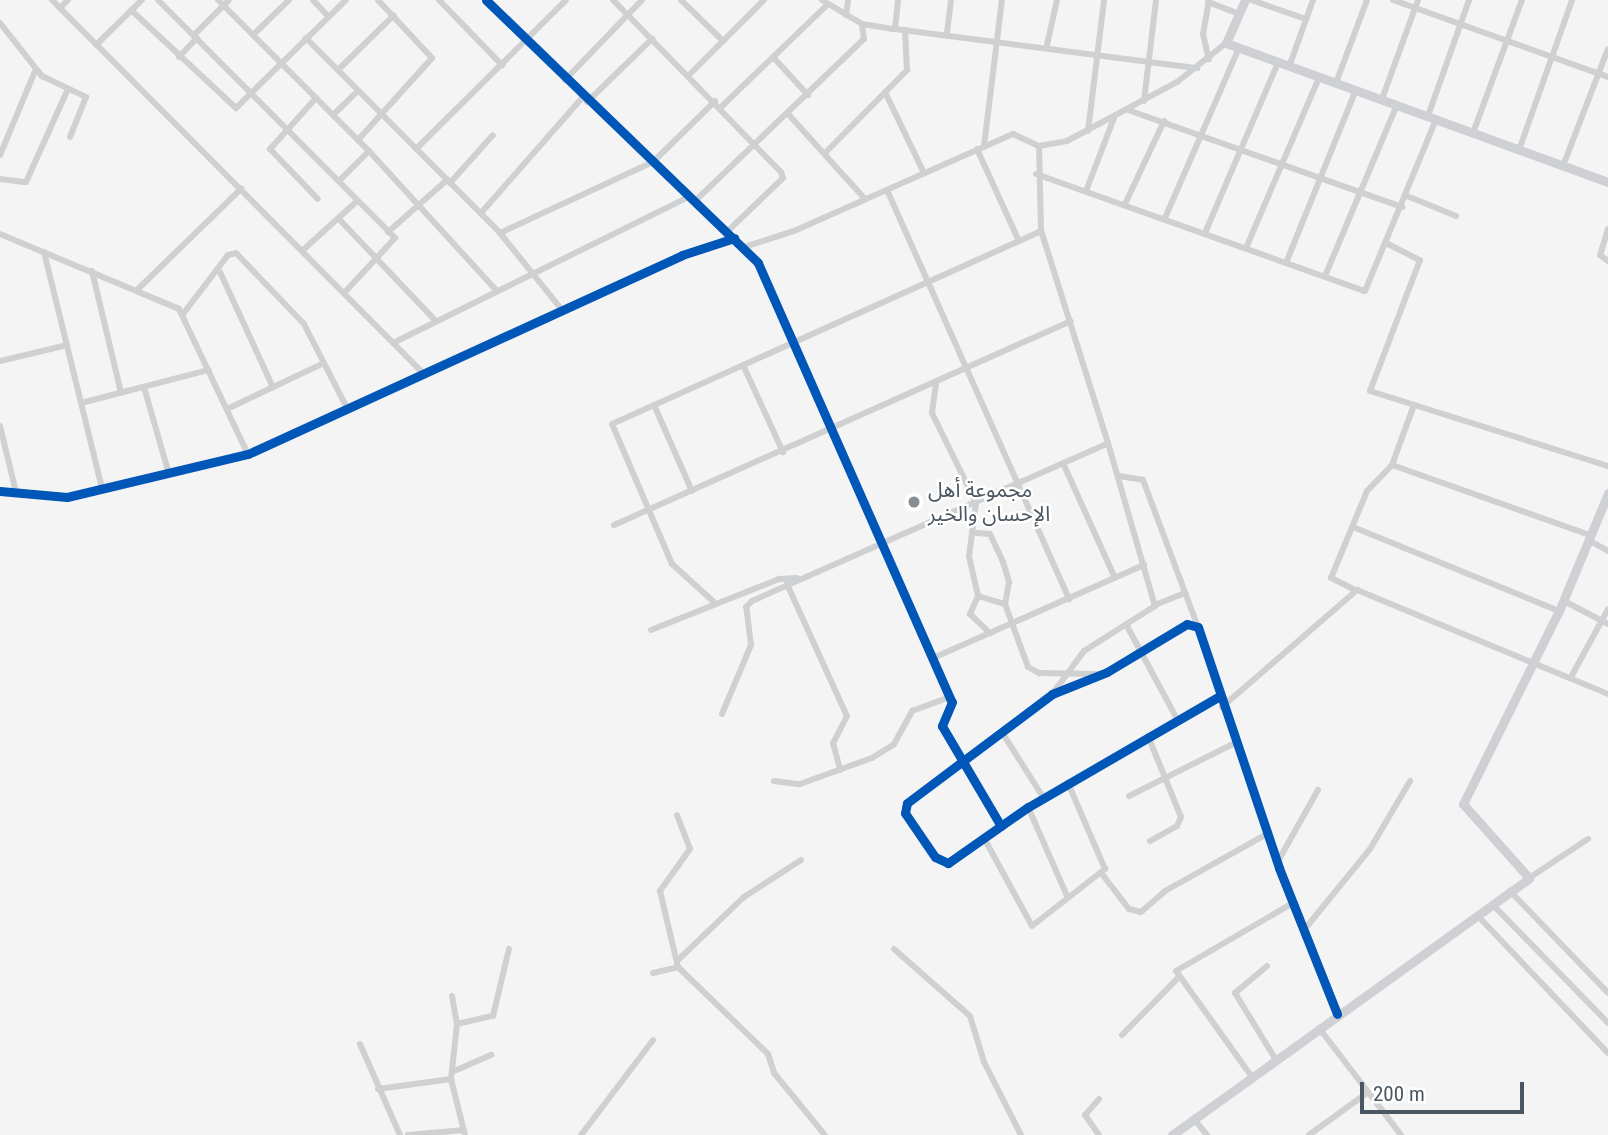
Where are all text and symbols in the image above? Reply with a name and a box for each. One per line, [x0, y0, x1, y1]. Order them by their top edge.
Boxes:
place label: مجموعة أهل الإحسان والخير [928, 477, 1050, 527]
marker: مجموعة أهل الإحسان والخير [906, 494, 922, 510]
scale bar [1363, 1068, 1528, 1112]
text: 200 m [1373, 1082, 1425, 1106]

